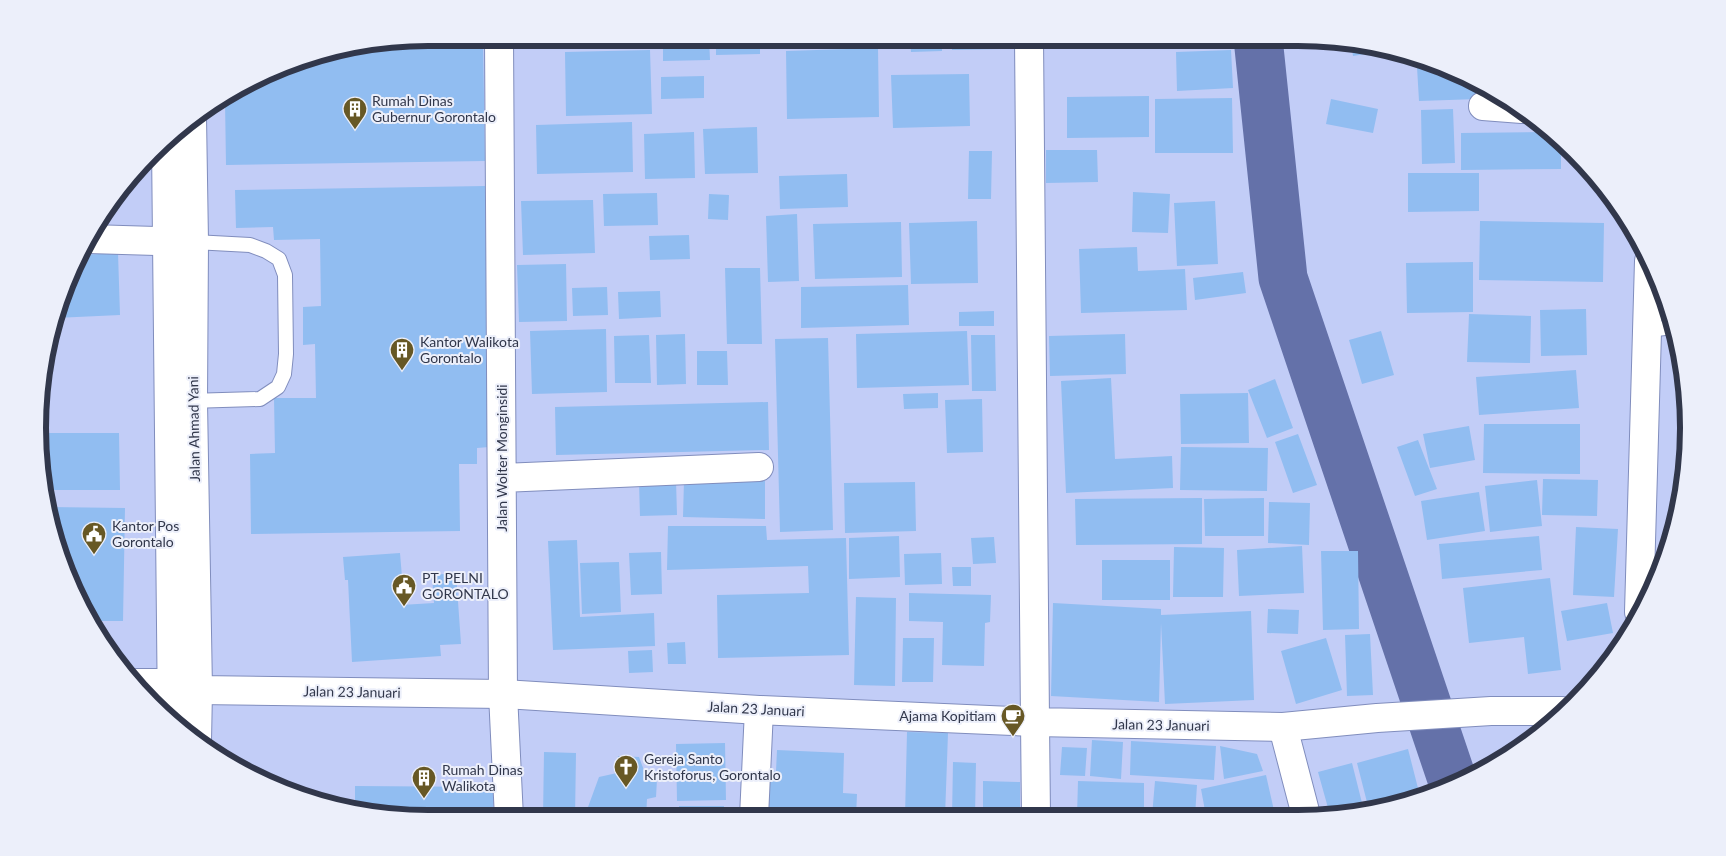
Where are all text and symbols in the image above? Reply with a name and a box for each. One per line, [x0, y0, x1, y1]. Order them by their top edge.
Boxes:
place label: Rumah Dinas Gubernur Gorontalo [372, 92, 496, 125]
building icon: Rumah Dinas Gubernur Gorontalo [342, 96, 368, 130]
place label: Kantor Walikota Gorontalo [420, 333, 519, 366]
building icon: Kantor Walikota Gorontalo [389, 337, 415, 371]
street label: Jalan Ahmad Yani [184, 376, 203, 482]
street label: Jalan Wolter Monginsidi [493, 384, 510, 532]
place label: Kantor Pos Gorontalo [112, 517, 179, 550]
public building icon: Kantor Pos Gorontalo [81, 521, 107, 555]
place label: PT. PELNI GORONTALO [422, 569, 509, 602]
public building icon: PT. PELNI GORONTALO [391, 573, 417, 607]
street label: Jalan 23 Januari [303, 682, 401, 701]
street label: Jalan 23 Januari [707, 697, 805, 720]
cafe icon: Ajama Kopitiam [1000, 703, 1026, 737]
place label: Ajama Kopitiam [899, 707, 996, 724]
street label: Jalan 23 Januari [1112, 715, 1210, 734]
place label: Gereja Santo Kristoforus, Gorontalo [644, 750, 781, 783]
church icon: Gereja Santo Kristoforus, Gorontalo [613, 754, 639, 788]
place label: Rumah Dinas Walikota [442, 761, 523, 794]
building icon: Rumah Dinas Walikota [411, 765, 437, 799]

